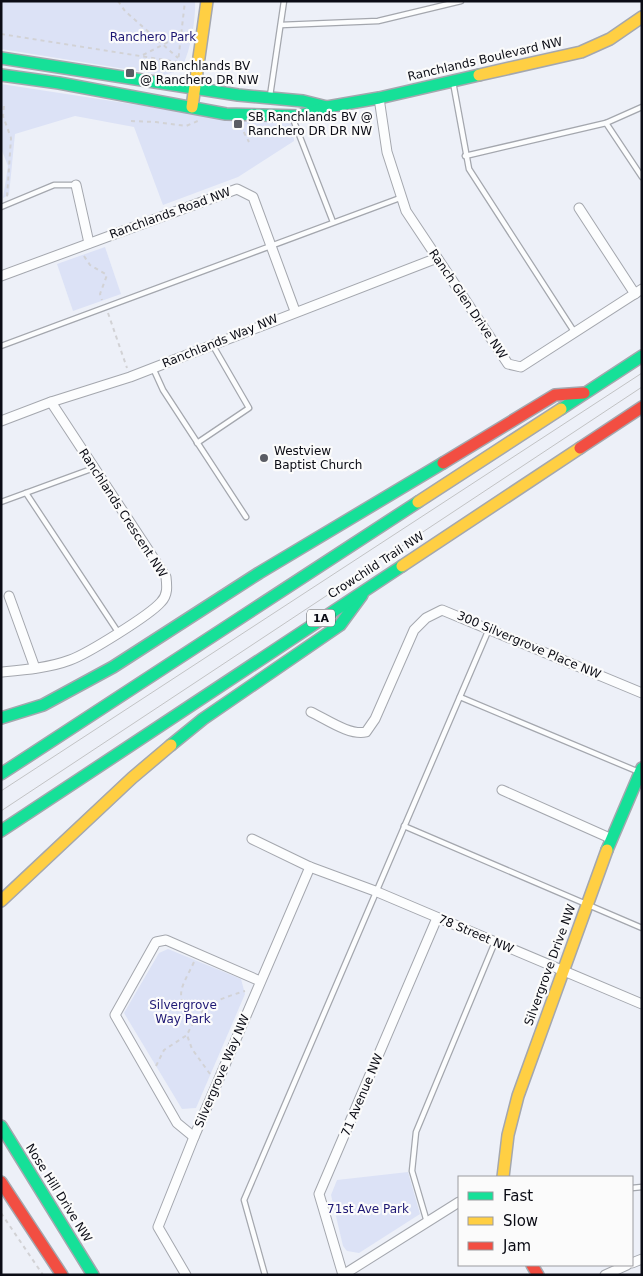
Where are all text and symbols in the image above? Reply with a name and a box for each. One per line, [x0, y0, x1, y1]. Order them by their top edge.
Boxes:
park label: Ranchero Park [110, 30, 196, 44]
street label: Ranchlands Boulevard NW [406, 34, 564, 84]
place label: NB Ranchlands BV @ Ranchero DR NW [140, 59, 259, 87]
marker: NB Ranchlands BV @ Ranchero DR NW [124, 67, 136, 79]
place label: SB Ranchlands BV @ Ranchero DR DR NW [248, 110, 373, 138]
marker: SB Ranchlands BV @ Ranchero DR DR NW [232, 118, 244, 130]
street label: Ranchlands Road NW [107, 184, 233, 241]
street label: Ranch Glen Drive NW [426, 247, 510, 362]
street label: Ranchlands Way NW [160, 311, 280, 371]
place label: Westview Baptist Church [274, 444, 362, 472]
street label: Ranchlands Crescent NW [76, 446, 170, 580]
marker: Westview Baptist Church [258, 452, 270, 464]
street label: Crowchild Trail NW [325, 529, 427, 601]
street label: 300 Silvergrove Place NW [455, 608, 603, 682]
road number: 1A [307, 610, 335, 626]
street label: Silvergrove Drive NW [522, 902, 579, 1028]
street label: 78 Street NW [436, 912, 516, 956]
park label: Silvergrove Way Park [149, 998, 217, 1026]
street label: Silvergrove Way NW [192, 1012, 252, 1130]
street label: 71 Avenue NW [338, 1051, 386, 1138]
street label: Nose Hill Drive NW [23, 1141, 95, 1245]
legend [458, 1176, 633, 1266]
text: Fast [503, 1187, 533, 1205]
park label: 71st Ave Park [327, 1202, 409, 1216]
text: Slow [503, 1212, 538, 1230]
text: Jam [502, 1237, 531, 1255]

